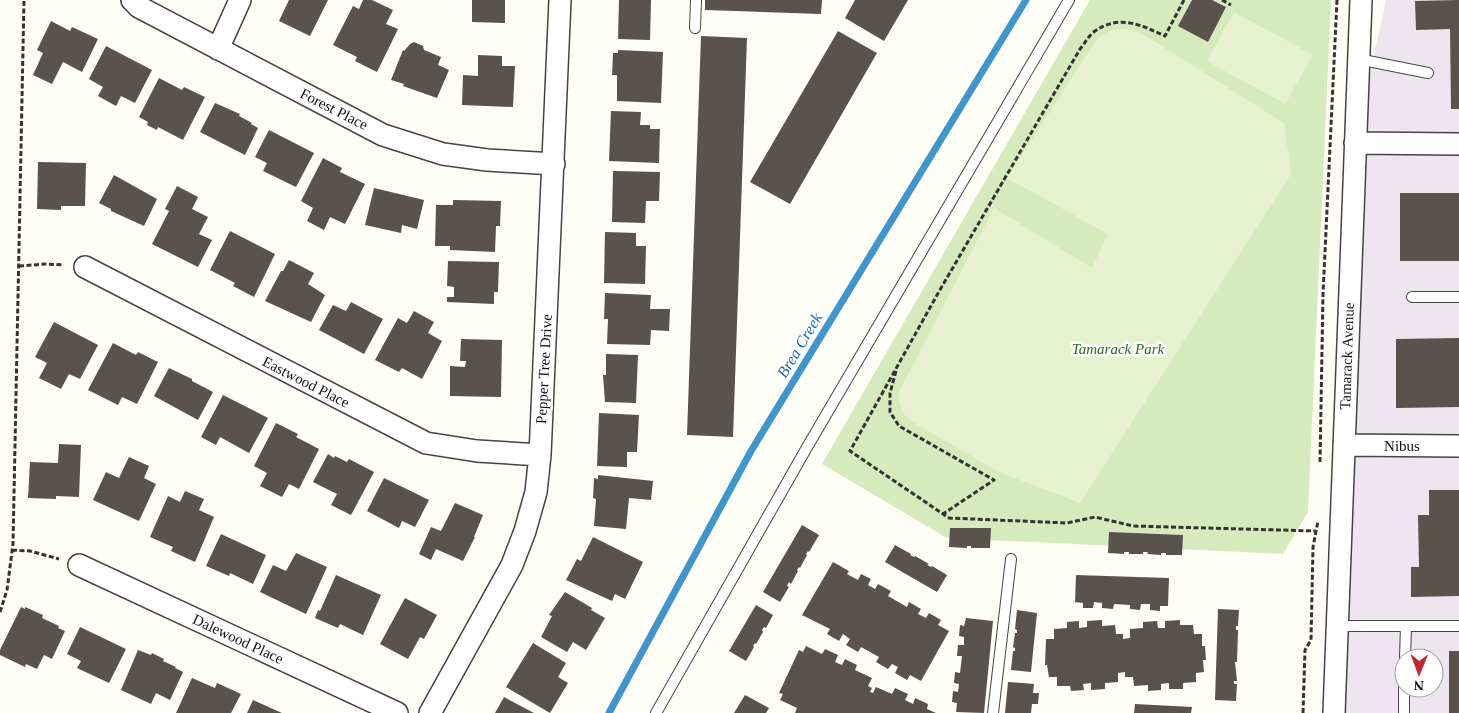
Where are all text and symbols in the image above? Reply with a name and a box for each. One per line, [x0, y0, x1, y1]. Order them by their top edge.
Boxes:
street label: Forest Place [298, 85, 371, 133]
street label: Tamarack Avenue [1337, 302, 1357, 410]
water label: Brea Creek [774, 309, 826, 381]
street label: Pepper Tree Drive [533, 313, 555, 424]
park label: Tamarack Park [1072, 341, 1165, 357]
street label: Eastwood Place [260, 353, 352, 411]
street label: Nibus [1384, 438, 1420, 454]
street label: Dalewood Place [190, 611, 286, 667]
north arrow [1394, 648, 1444, 698]
text: N [1414, 678, 1424, 693]

